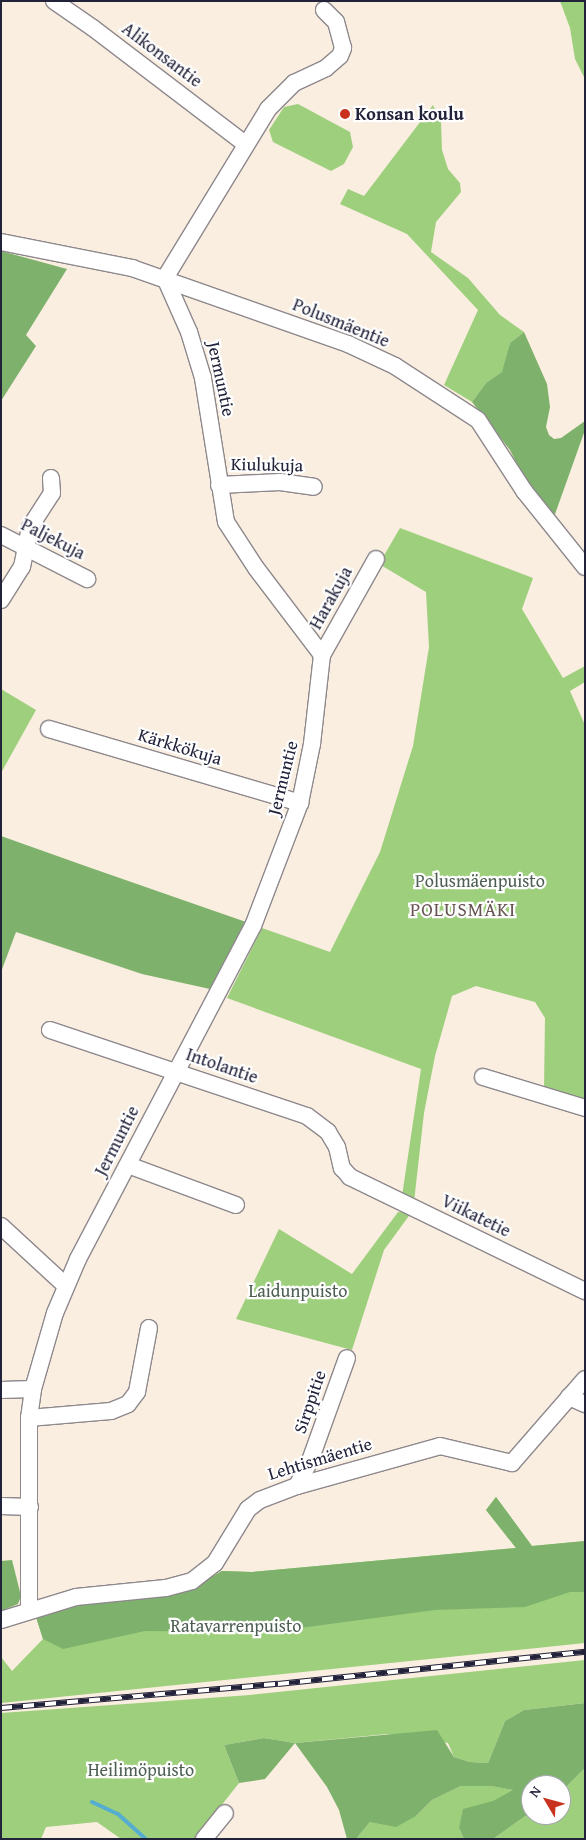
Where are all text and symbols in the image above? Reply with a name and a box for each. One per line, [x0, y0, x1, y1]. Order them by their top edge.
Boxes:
street label: Alikonsantie [118, 18, 206, 92]
place label: Konsan koulu [355, 103, 464, 125]
marker: Konsan koulu [339, 108, 351, 120]
street label: Polusmäentie [289, 294, 393, 352]
street label: Jermuntie [203, 340, 239, 418]
street label: Kiulukuja [231, 454, 303, 476]
street label: Paljekuja [17, 514, 89, 564]
street label: Harakuja [305, 563, 357, 633]
street label: Kärkkökuja [136, 724, 224, 770]
street label: Jermuntie [263, 739, 303, 817]
park label: Polusmäenpuisto [415, 870, 545, 892]
district label: POLUSMÄKI [409, 899, 517, 921]
street label: Intolantie [183, 1044, 261, 1088]
street label: Jermuntie [90, 1102, 144, 1180]
street label: Viikatetie [438, 1190, 514, 1242]
park label: Laidunpuisto [249, 1280, 347, 1302]
street label: Sirppitie [289, 1367, 331, 1437]
street label: Lehtismäentie [265, 1433, 375, 1485]
park label: Ratavarrenpuisto [171, 1615, 301, 1637]
park label: Heilimöpuisto [88, 1759, 194, 1781]
north arrow [521, 1775, 571, 1825]
text: N [524, 1782, 546, 1801]

